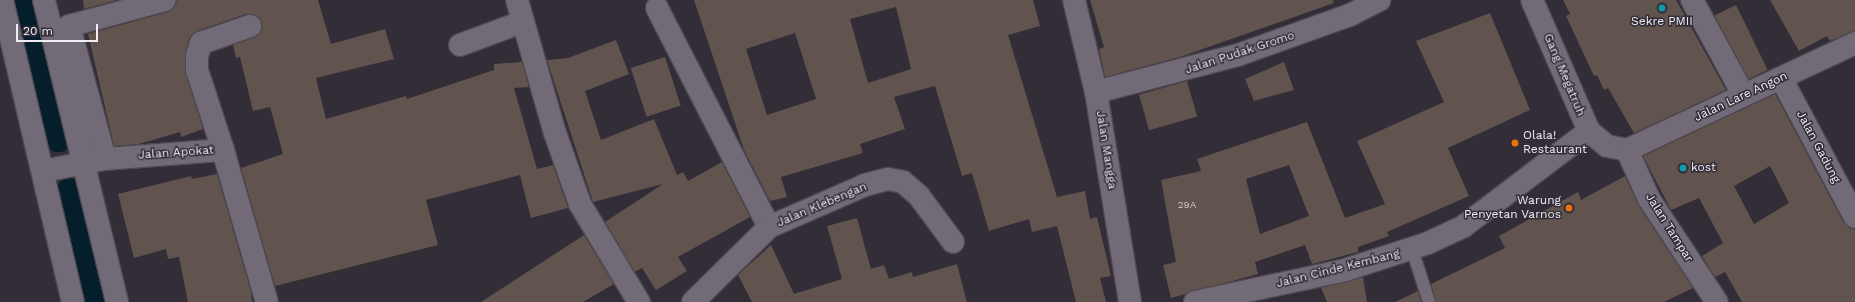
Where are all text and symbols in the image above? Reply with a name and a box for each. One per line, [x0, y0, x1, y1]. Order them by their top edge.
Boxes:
marker: Sekre PMII [1657, 3, 1667, 13]
place label: Sekre PMII [1631, 15, 1693, 29]
scale bar [18, 16, 100, 42]
text: 20 m [23, 24, 53, 38]
street label: Jalan Pudak Gromo [1183, 28, 1297, 78]
street label: Gang Megatruh [1540, 32, 1588, 118]
street label: Jalan Lare Angon [1692, 69, 1790, 125]
street label: Jalan Gadung [1793, 108, 1843, 186]
street label: Jalan Mangga [1093, 110, 1119, 190]
place label: Olala! Restaurant [1523, 129, 1587, 157]
marker: Olala! Restaurant [1510, 138, 1520, 148]
street label: Jalan Apokat [137, 143, 215, 163]
place label: kost [1691, 161, 1716, 175]
marker: kost [1678, 163, 1688, 173]
street label: Jalan Klebengan [775, 180, 869, 230]
street label: Jalan Tampar [1642, 191, 1696, 265]
place label: Warung Penyetan Varnos [1464, 194, 1561, 222]
house number: 29A [1178, 199, 1196, 211]
marker: Warung Penyetan Varnos [1564, 203, 1574, 213]
street label: Jalan Cinde Kembang [1275, 247, 1401, 291]

